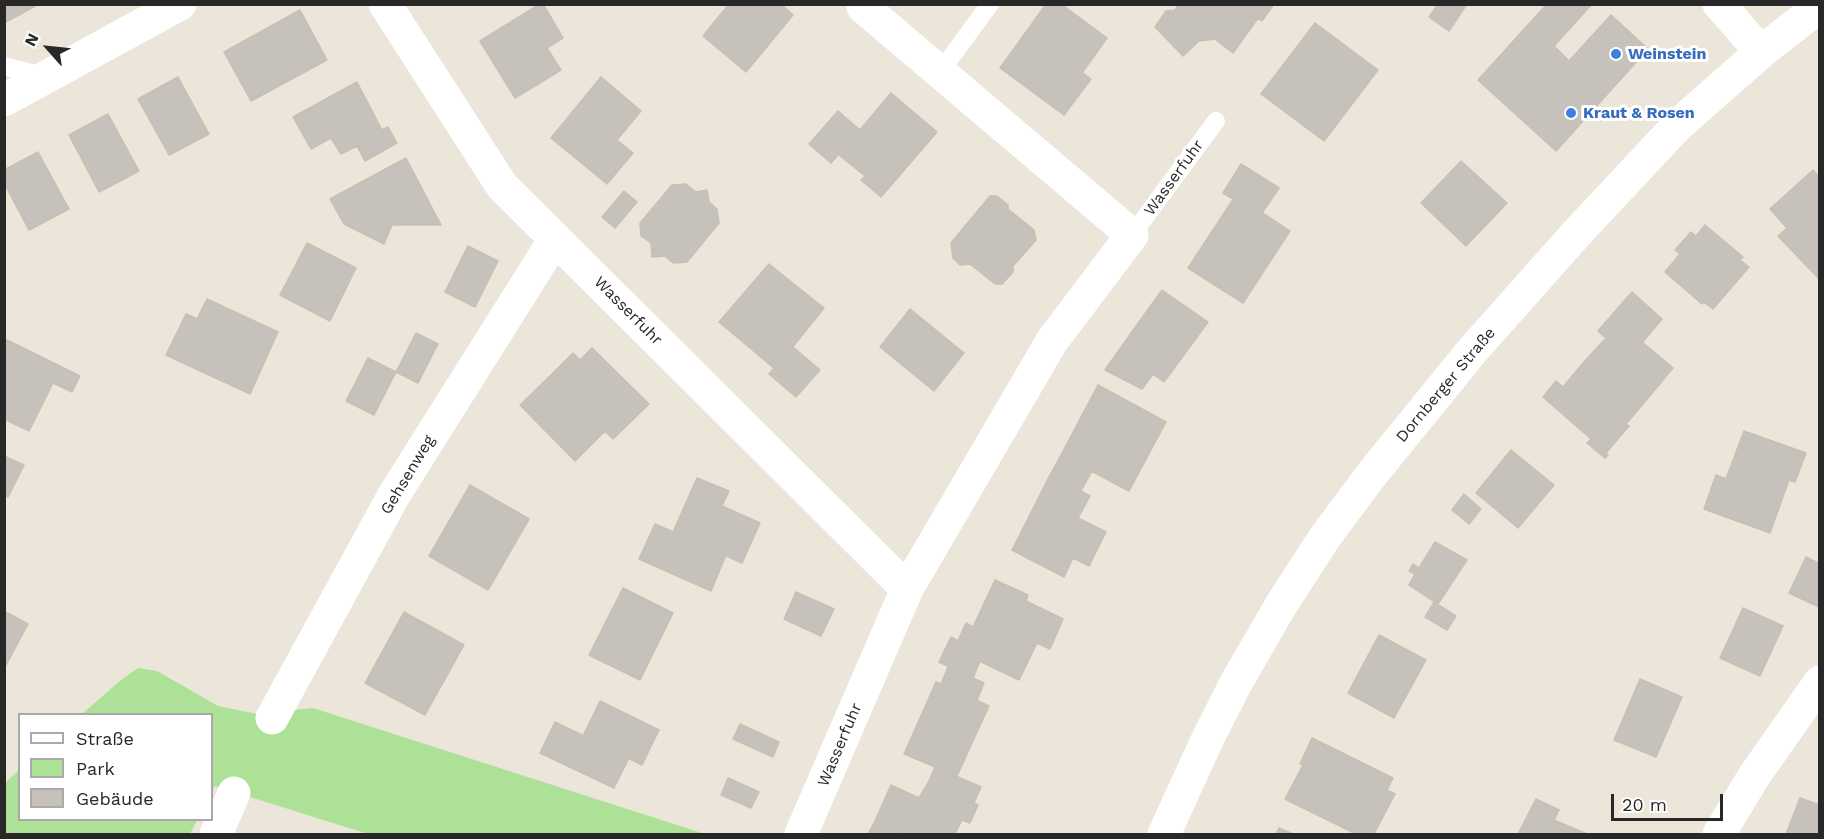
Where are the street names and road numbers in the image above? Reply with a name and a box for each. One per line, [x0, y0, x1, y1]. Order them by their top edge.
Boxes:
street label: Wasserfuhr [1140, 136, 1208, 220]
street label: Wasserfuhr [590, 273, 666, 349]
street label: Dornberger Straße [1392, 324, 1500, 446]
street label: Gehsenweg [377, 432, 439, 518]
street label: Wasserfuhr [814, 700, 866, 790]

